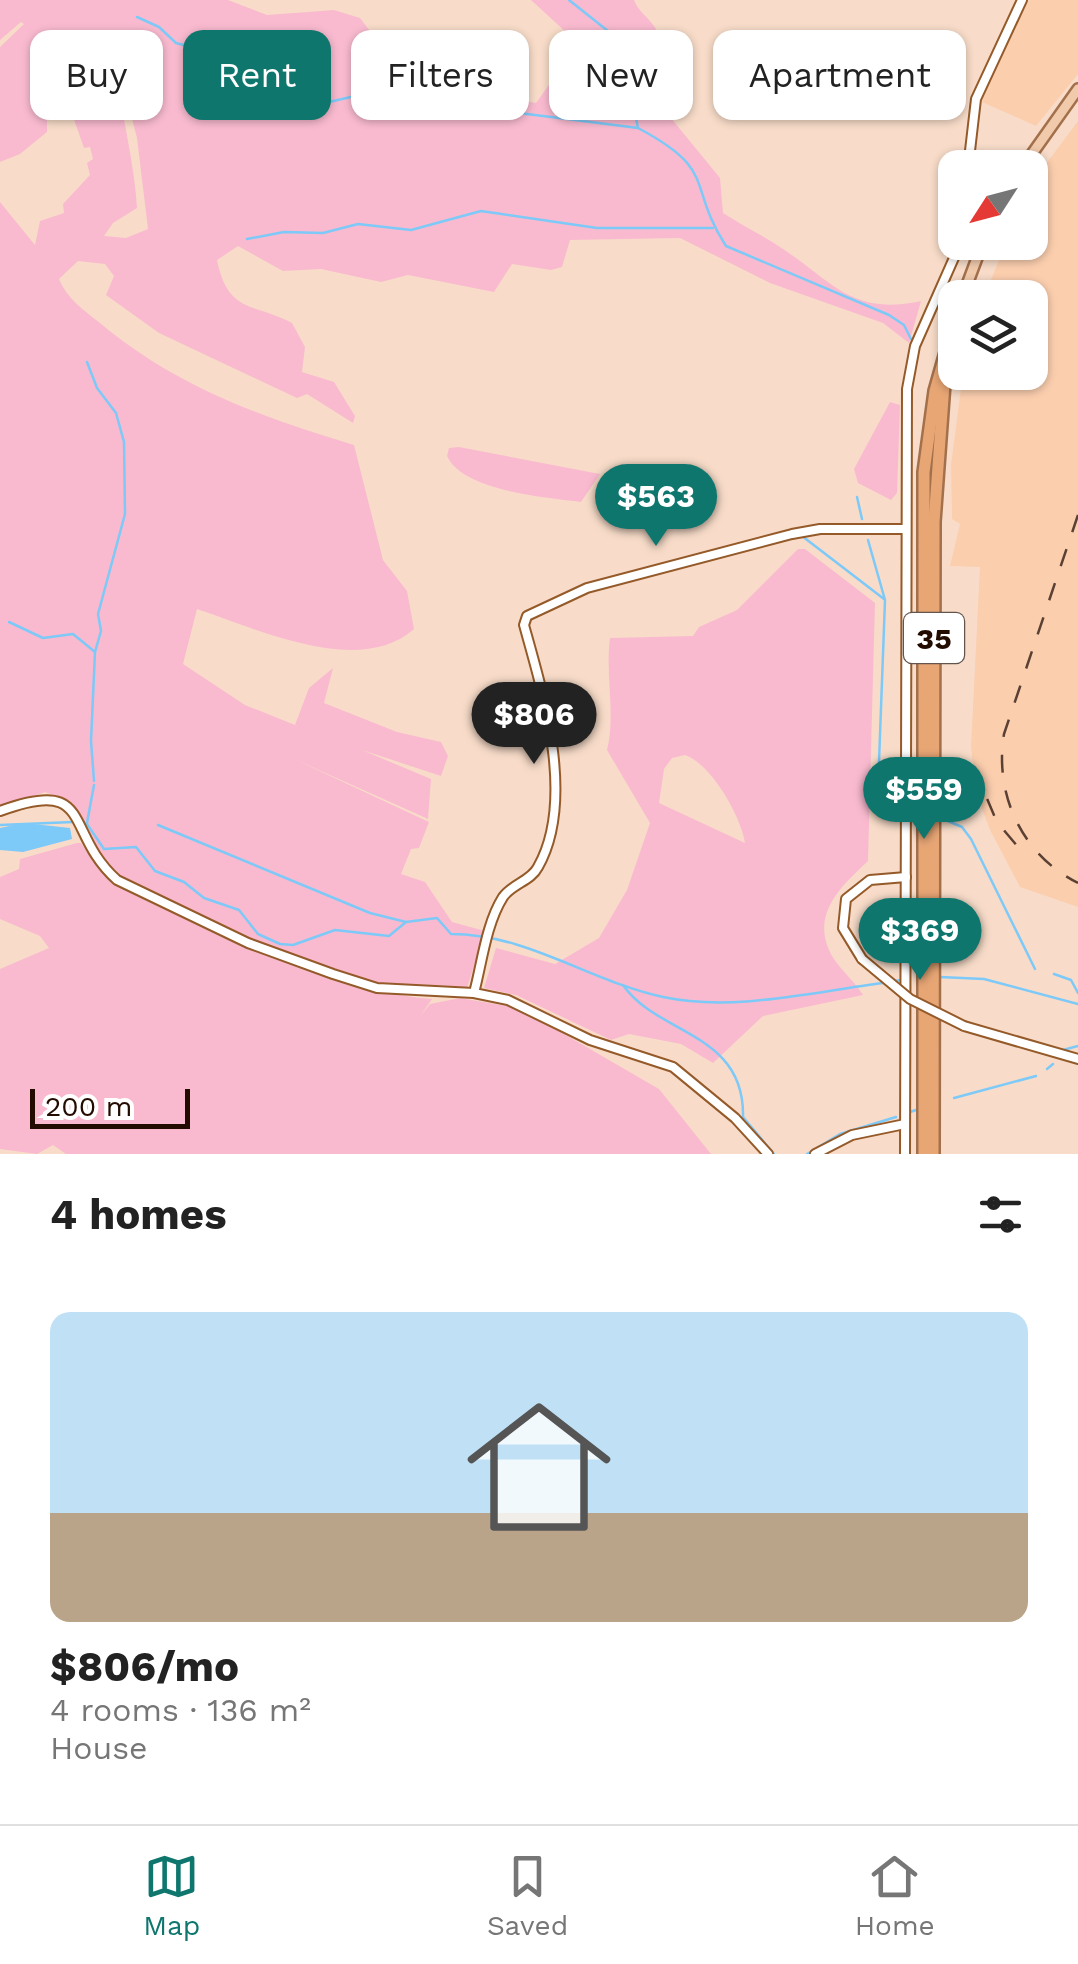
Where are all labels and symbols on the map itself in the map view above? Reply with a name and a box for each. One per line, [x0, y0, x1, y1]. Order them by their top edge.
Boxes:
north arrow [938, 150, 1048, 260]
pin: $563 [597, 464, 715, 549]
road number: 35 [904, 613, 964, 663]
pin: $806 [475, 682, 593, 767]
pin: $559 [865, 757, 983, 842]
pin: $369 [861, 898, 979, 983]
scale bar [30, 1084, 190, 1128]

